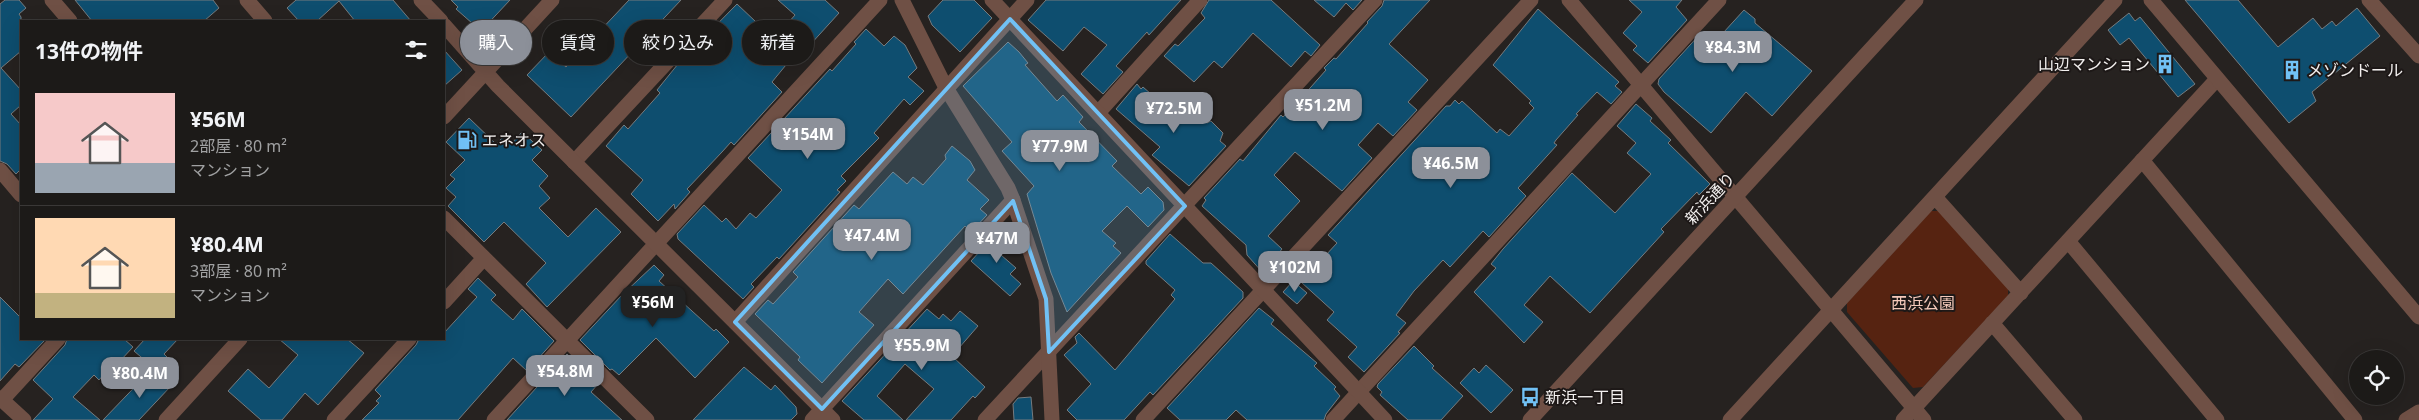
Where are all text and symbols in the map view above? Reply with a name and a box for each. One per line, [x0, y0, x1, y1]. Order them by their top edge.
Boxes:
chip: 購入 [460, 20, 532, 65]
chip: 賃貸 [542, 20, 614, 65]
chip: 絞り込み [624, 20, 732, 65]
chip: 新着 [742, 20, 814, 65]
pin: ¥84.3M [1692, 30, 1774, 73]
icon: filters [402, 36, 430, 64]
text: ¥84.3M [1705, 36, 1761, 58]
text: 13件の物件 [35, 37, 143, 65]
place label: 山辺マンション [2038, 53, 2150, 75]
building icon: 山辺マンション [2154, 53, 2176, 75]
building icon: メゾンドール [2281, 59, 2303, 81]
place label: メゾンドール [2307, 59, 2403, 81]
pin: ¥51.2M [1282, 88, 1364, 131]
pin: ¥72.5M [1133, 92, 1215, 134]
text: ¥51.2M [1295, 94, 1351, 116]
text: ¥72.5M [1146, 97, 1202, 119]
text: ¥56M [190, 105, 246, 133]
icon: home [75, 113, 135, 173]
pin: ¥154M [773, 118, 843, 160]
text: ¥154M [782, 123, 834, 145]
fuel station icon: エネオス [456, 129, 478, 151]
place label: エネオス [482, 129, 546, 151]
pin: ¥77.9M [1019, 130, 1101, 172]
text: 2部屋 · 80 m² [190, 135, 287, 157]
text: ¥77.9M [1032, 135, 1088, 157]
pin: ¥46.5M [1410, 146, 1492, 189]
text: ¥46.5M [1423, 152, 1479, 174]
text: マンション [190, 159, 270, 181]
street label: 新浜通り [1680, 167, 1740, 229]
pin: ¥47.4M [831, 218, 913, 261]
pin: ¥47M [967, 222, 1027, 264]
text: ¥47.4M [844, 224, 900, 246]
text: ¥47M [976, 227, 1018, 249]
text: ¥80.4M [190, 230, 264, 258]
icon: home [75, 238, 135, 298]
pin: ¥102M [1260, 250, 1330, 293]
text: ¥102M [1269, 256, 1321, 278]
text: 3部屋 · 80 m² [190, 260, 287, 282]
text: マンション [190, 284, 270, 306]
pin: ¥56M [623, 286, 683, 328]
text: ¥56M [632, 291, 674, 313]
park label: 西浜公園 [1891, 292, 1955, 314]
pin: ¥55.9M [881, 328, 963, 371]
text: ¥55.9M [894, 334, 950, 356]
map controls [2349, 350, 2404, 405]
button: locate [2349, 350, 2404, 405]
pin: ¥54.8M [524, 354, 606, 397]
pin: ¥80.4M [99, 356, 181, 399]
text: ¥54.8M [537, 360, 593, 382]
text: ¥80.4M [112, 362, 168, 384]
bus stop icon: 新浜一丁目 [1519, 386, 1541, 408]
place label: 新浜一丁目 [1545, 386, 1625, 408]

